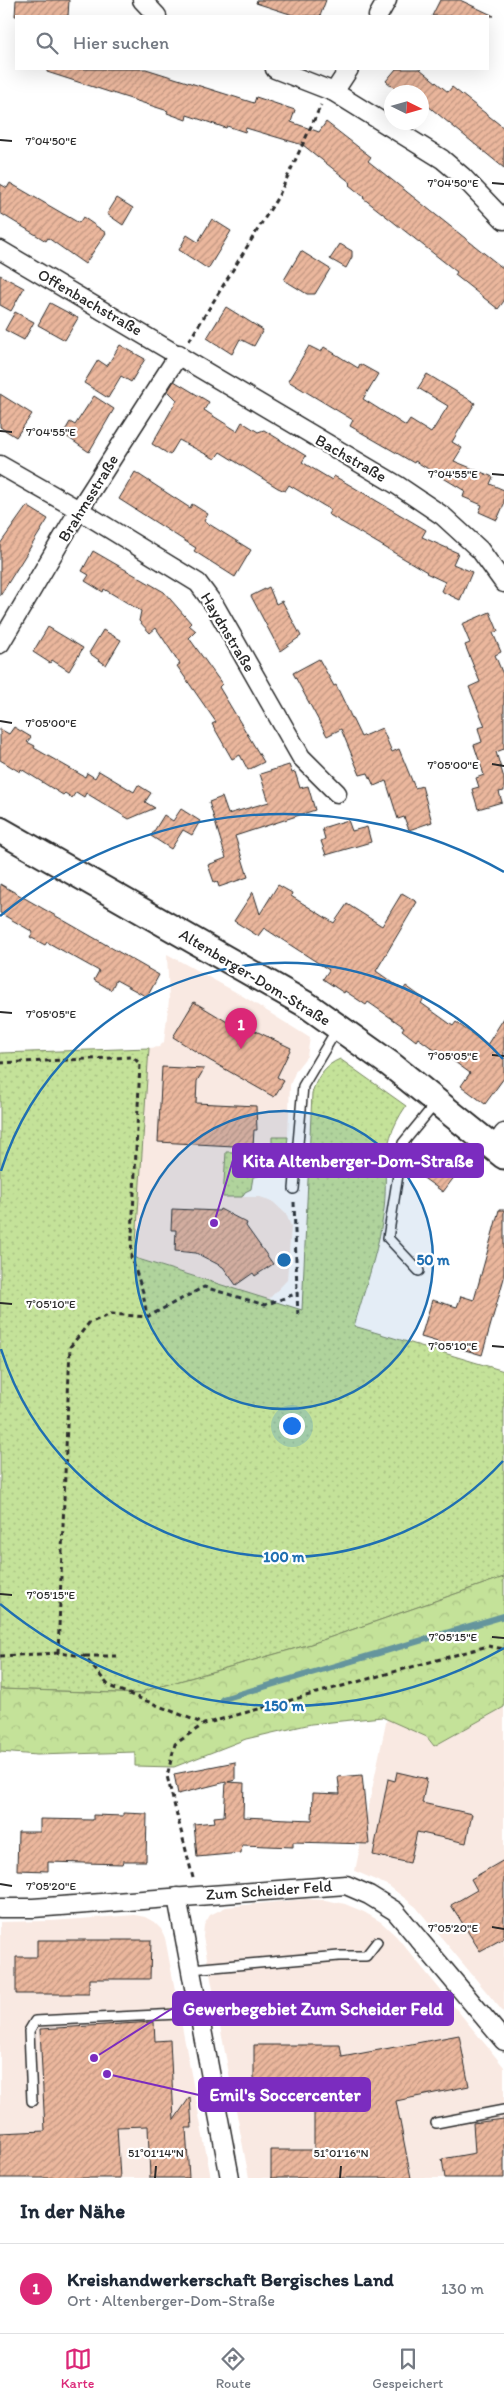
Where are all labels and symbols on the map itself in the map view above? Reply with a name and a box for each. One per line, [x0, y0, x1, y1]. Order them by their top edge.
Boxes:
north arrow [384, 85, 429, 130]
text: 7°04'50"E [25, 134, 77, 148]
text: 7°04'50"E [427, 176, 479, 190]
street label: Offenbachstraße [34, 264, 146, 340]
text: 7°04'55"E [26, 425, 76, 439]
street label: Bachstraße [312, 430, 390, 486]
street label: Brahmsstraße [54, 451, 122, 545]
text: 7°04'55"E [428, 467, 478, 481]
street label: Haydnstraße [197, 589, 259, 675]
text: 7°05'00"E [25, 716, 77, 730]
text: 7°05'00"E [427, 758, 479, 772]
street label: Altenberger-Dom-Straße [176, 924, 334, 1030]
text: 7°05'05"E [26, 1007, 76, 1021]
pin: 1 [225, 1008, 257, 1049]
text: 7°05'05"E [428, 1049, 478, 1063]
callout: Kita Altenberger-Dom-Straße [233, 1144, 483, 1177]
text: Kita Altenberger-Dom-Straße [243, 1150, 474, 1172]
centre of rings [275, 1251, 293, 1269]
text: 50 m [416, 1251, 450, 1269]
text: 7°05'10"E [26, 1297, 76, 1311]
text: 7°05'10"E [428, 1339, 478, 1353]
your location [279, 1413, 305, 1439]
text: 100 m [263, 1548, 305, 1566]
text: 7°05'15"E [27, 1588, 76, 1602]
text: 7°05'15"E [429, 1630, 478, 1644]
text: 150 m [264, 1697, 304, 1715]
street label: Zum Scheider Feld [205, 1876, 333, 1904]
text: 7°05'20"E [26, 1879, 76, 1893]
text: 7°05'20"E [428, 1921, 478, 1935]
callout: Gewerbegebiet Zum Scheider Feld [173, 1992, 453, 2025]
text: Gewerbegebiet Zum Scheider Feld [183, 1998, 444, 2020]
callout: Emil's Soccercenter [199, 2078, 370, 2111]
text: Emil's Soccercenter [209, 2084, 361, 2106]
text: 51°01'14"N [128, 2146, 184, 2160]
text: 51°01'16"N [314, 2146, 369, 2160]

